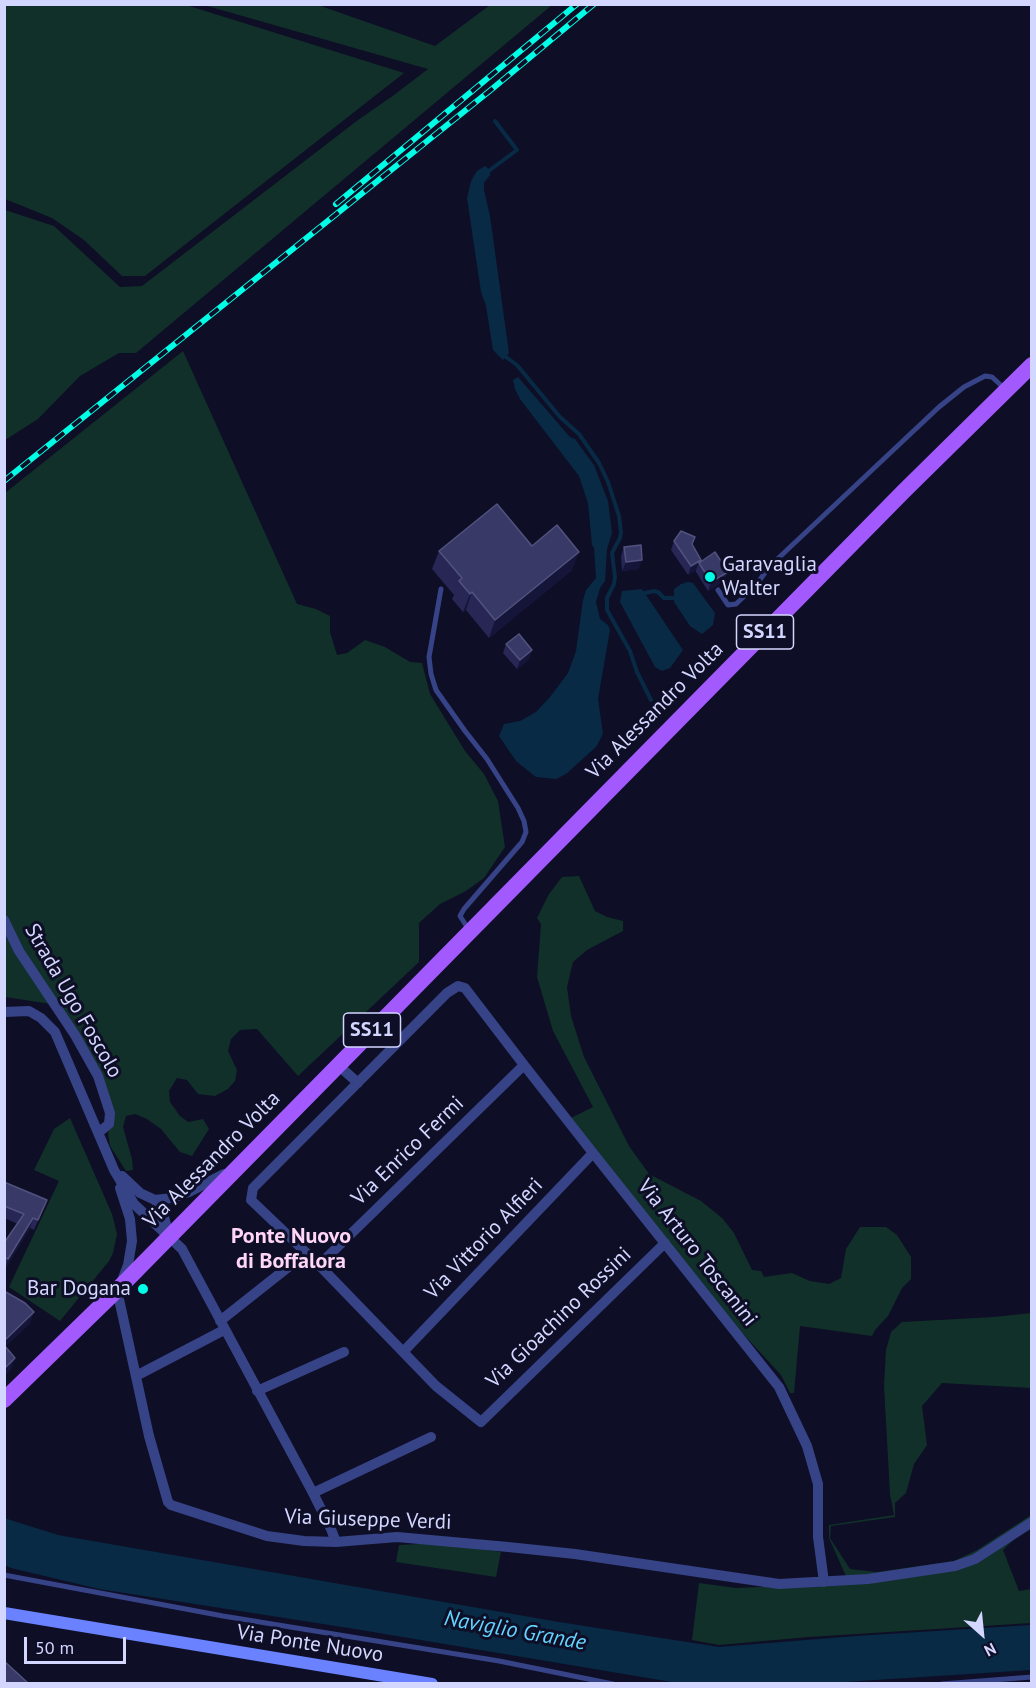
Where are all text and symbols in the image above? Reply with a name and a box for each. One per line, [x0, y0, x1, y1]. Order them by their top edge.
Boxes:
place label: Garavaglia Walter [722, 552, 817, 602]
marker: Garavaglia Walter [703, 570, 717, 584]
road number: SS11 [736, 615, 794, 649]
street label: Via Alessandro Volta [581, 637, 729, 785]
street label: Strada Ugo Foscolo [19, 920, 127, 1082]
road number: SS11 [344, 1013, 400, 1047]
street label: Via Alessandro Volta [138, 1086, 286, 1234]
street label: Via Enrico Fermi [347, 1091, 469, 1211]
street label: Via Vittorio Alfieri [420, 1173, 548, 1305]
street label: Via Arturo Toscanini [632, 1175, 762, 1331]
district label: Ponte Nuovo di Boffalora [231, 1224, 351, 1276]
street label: Via Gioachino Rossini [481, 1242, 637, 1394]
place label: Bar Dogana [27, 1276, 131, 1302]
marker: Bar Dogana [136, 1282, 150, 1296]
street label: Via Giuseppe Verdi [284, 1504, 452, 1536]
north arrow [952, 1604, 1012, 1664]
water label: Naviglio Grande [442, 1606, 588, 1656]
street label: Via Ponte Nuovo [235, 1620, 385, 1668]
scale bar [27, 1625, 129, 1663]
text: 50 m [35, 1636, 74, 1659]
text: N [981, 1639, 999, 1661]

